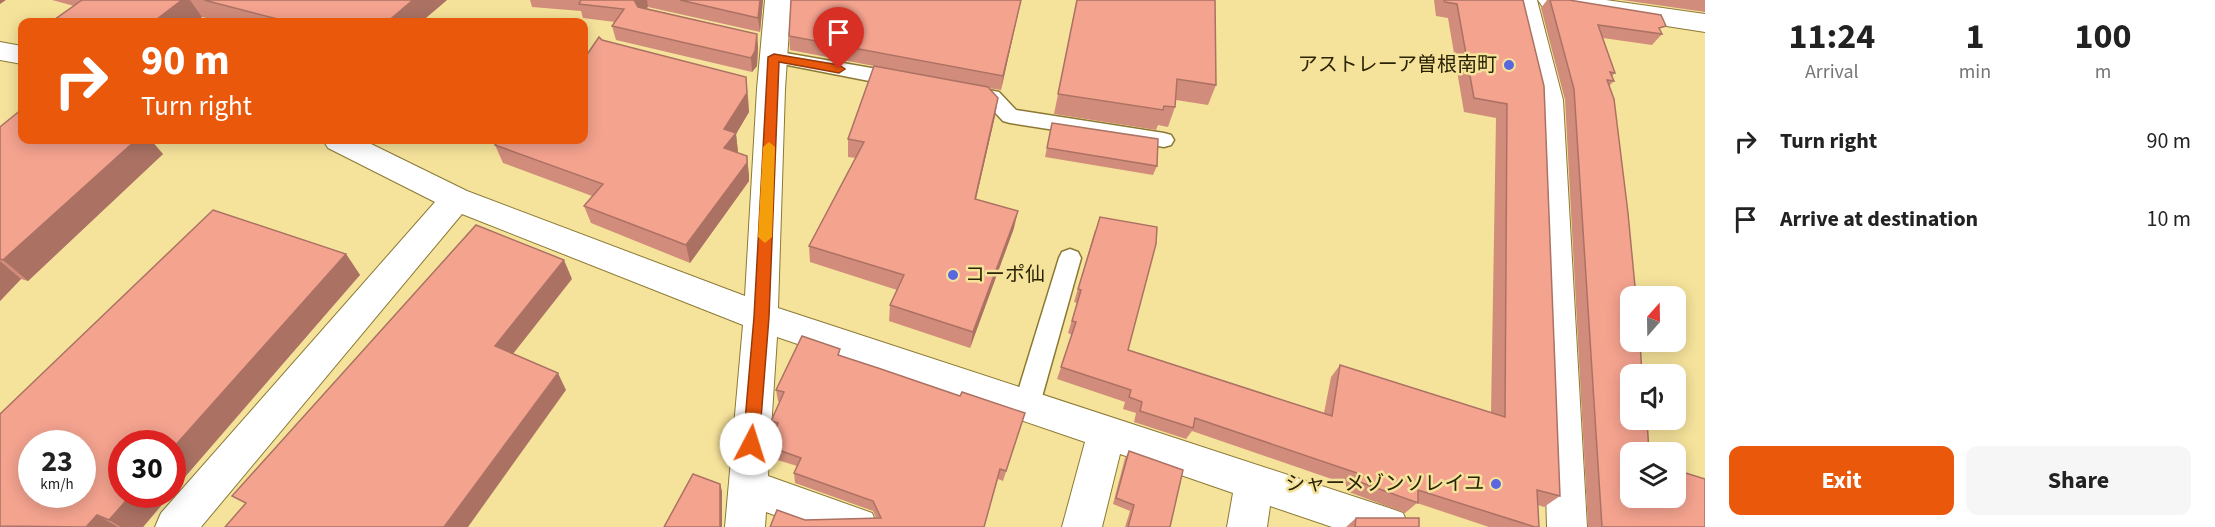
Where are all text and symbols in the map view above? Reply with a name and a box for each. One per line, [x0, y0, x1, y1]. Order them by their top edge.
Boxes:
pin [813, 7, 864, 69]
text: 11:24 [1788, 11, 1875, 62]
text: 1 [1965, 11, 1984, 62]
text: 100 [2075, 11, 2132, 62]
icon: arrive [822, 16, 855, 49]
text: 90 m [141, 31, 230, 91]
icon: right [42, 42, 120, 120]
place label: アストレーア曽根南町 [1298, 51, 1497, 79]
marker: アストレーア曽根南町 [1502, 58, 1516, 72]
text: Arrival [1805, 58, 1859, 86]
text: min [1959, 58, 1991, 86]
text: m [2095, 58, 2111, 86]
text: Turn right [141, 87, 252, 126]
icon: right [1729, 125, 1762, 158]
text: Turn right [1780, 125, 1877, 157]
text: 90 m [2146, 125, 2191, 157]
icon: arrive [1729, 203, 1762, 236]
text: Arrive at destination [1780, 203, 1978, 235]
text: 10 m [2146, 203, 2191, 235]
place label: コーポ仙 [965, 261, 1045, 289]
marker: コーポ仙 [946, 268, 960, 282]
north arrow [1620, 286, 1686, 352]
map controls [1620, 286, 1686, 508]
button: sound [1620, 364, 1686, 430]
position arrow [719, 412, 783, 476]
speed limit sign: 30 [108, 430, 186, 508]
text: 23 [41, 440, 73, 483]
button: layers [1620, 442, 1686, 508]
button: Exit [1729, 446, 1954, 515]
button: Share [1966, 446, 2191, 515]
place label: シャーメゾンソレイユ [1285, 470, 1484, 498]
text: km/h [40, 474, 74, 495]
marker: シャーメゾンソレイユ [1489, 477, 1503, 491]

